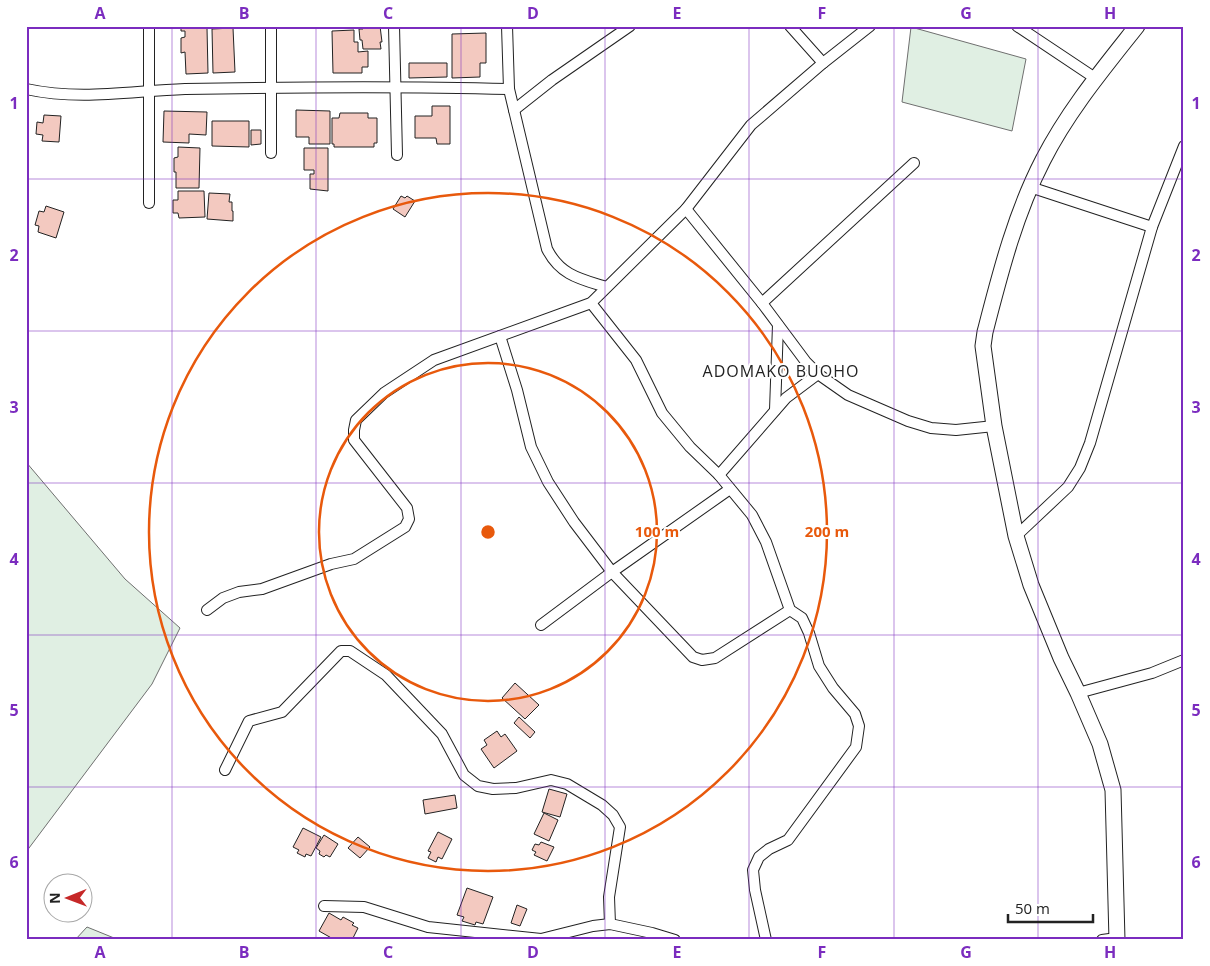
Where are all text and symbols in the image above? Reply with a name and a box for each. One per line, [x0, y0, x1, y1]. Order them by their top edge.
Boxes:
text: A [94, 2, 106, 24]
text: B [239, 2, 249, 24]
text: C [383, 2, 393, 24]
text: D [527, 2, 539, 24]
text: E [673, 2, 682, 24]
text: F [818, 2, 826, 24]
text: G [960, 2, 972, 24]
text: H [1104, 2, 1116, 24]
text: 1 [9, 92, 19, 114]
text: 1 [1191, 92, 1201, 114]
text: 2 [9, 244, 19, 266]
text: 2 [1191, 244, 1201, 266]
district label: ADOMAKO BUOHO [703, 360, 859, 382]
text: 3 [9, 396, 19, 418]
text: 3 [1191, 396, 1201, 418]
text: 100 m [635, 521, 679, 541]
text: 200 m [805, 521, 849, 541]
centre of rings [479, 523, 497, 541]
text: 4 [9, 548, 19, 570]
text: 4 [1191, 548, 1201, 570]
text: 5 [9, 699, 19, 721]
text: 5 [1191, 699, 1201, 721]
text: 6 [9, 851, 19, 873]
text: 6 [1191, 851, 1201, 873]
north arrow [42, 874, 92, 924]
scale bar [1008, 891, 1092, 923]
text: N [45, 892, 64, 904]
text: 50 m [1015, 898, 1050, 918]
text: A [94, 941, 106, 963]
text: B [239, 941, 249, 963]
text: C [383, 941, 393, 963]
text: D [527, 941, 539, 963]
text: E [673, 941, 682, 963]
text: F [818, 941, 826, 963]
text: G [960, 941, 972, 963]
text: H [1104, 941, 1116, 963]

